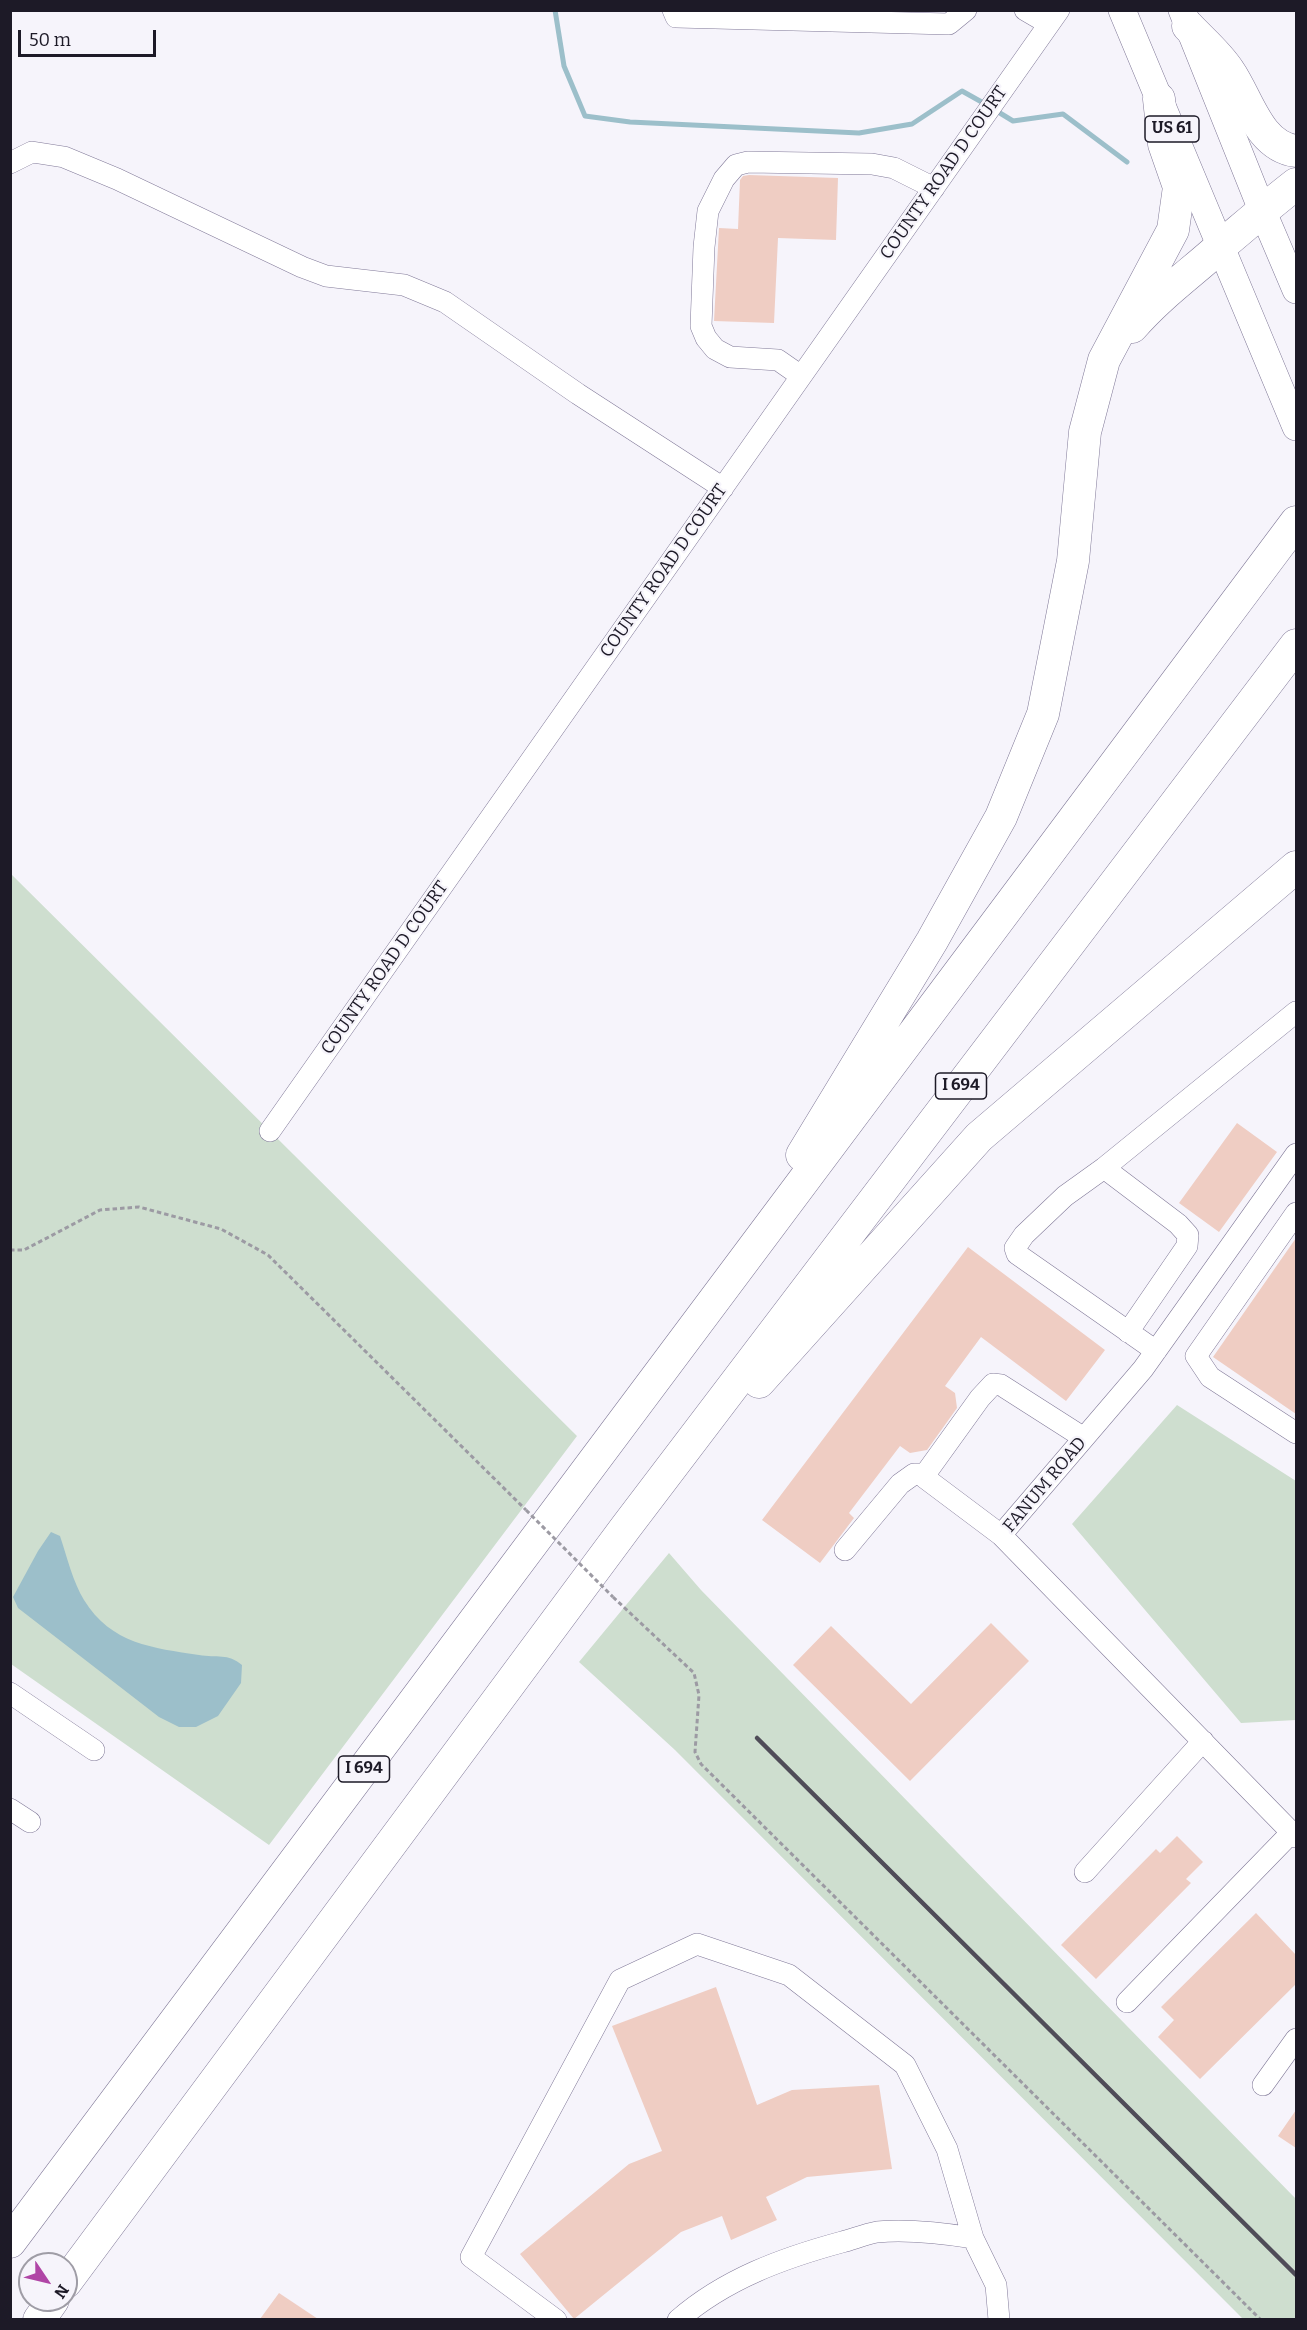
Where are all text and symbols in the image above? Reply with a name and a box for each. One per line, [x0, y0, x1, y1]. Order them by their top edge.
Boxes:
scale bar [21, 18, 159, 56]
text: 50 m [29, 29, 71, 51]
street label: COUNTY ROAD D COURT [876, 82, 1012, 264]
road number: US 61 [1145, 116, 1199, 142]
street label: COUNTY ROAD D COURT [596, 480, 732, 662]
street label: COUNTY ROAD D COURT [317, 877, 453, 1059]
road number: I 694 [936, 1073, 986, 1099]
street label: FANUM ROAD [999, 1433, 1091, 1537]
road number: I 694 [338, 1756, 389, 1782]
north arrow [18, 2252, 78, 2312]
text: N [50, 2281, 73, 2302]

